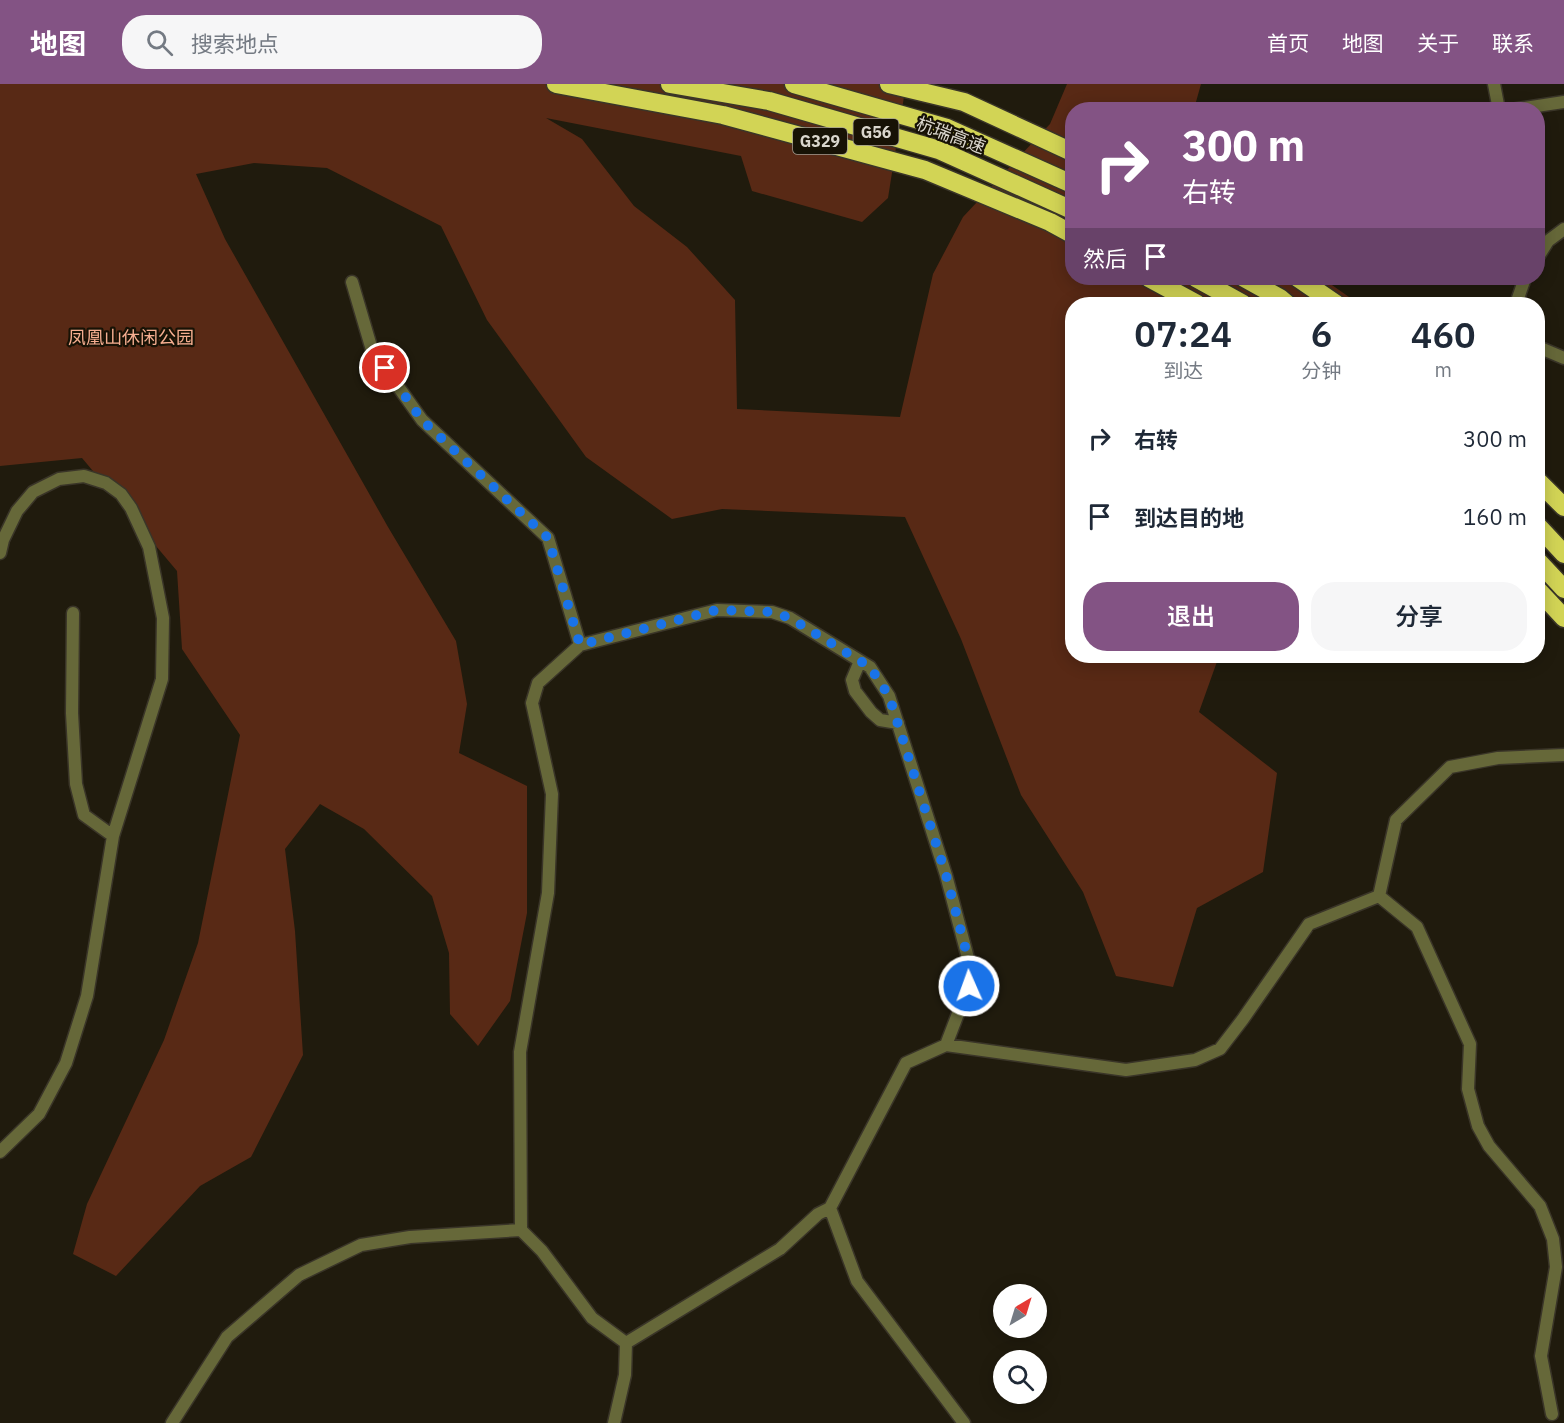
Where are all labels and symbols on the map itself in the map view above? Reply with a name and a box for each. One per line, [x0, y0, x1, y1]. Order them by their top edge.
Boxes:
street label: 杭瑞高速 [913, 111, 989, 159]
road number: G56 [854, 119, 898, 145]
road number: G329 [793, 128, 847, 154]
park label: 凤凰山休闲公园 [68, 326, 194, 349]
pin [359, 342, 410, 393]
position arrow [937, 954, 1001, 1018]
north arrow [993, 1284, 1047, 1338]

